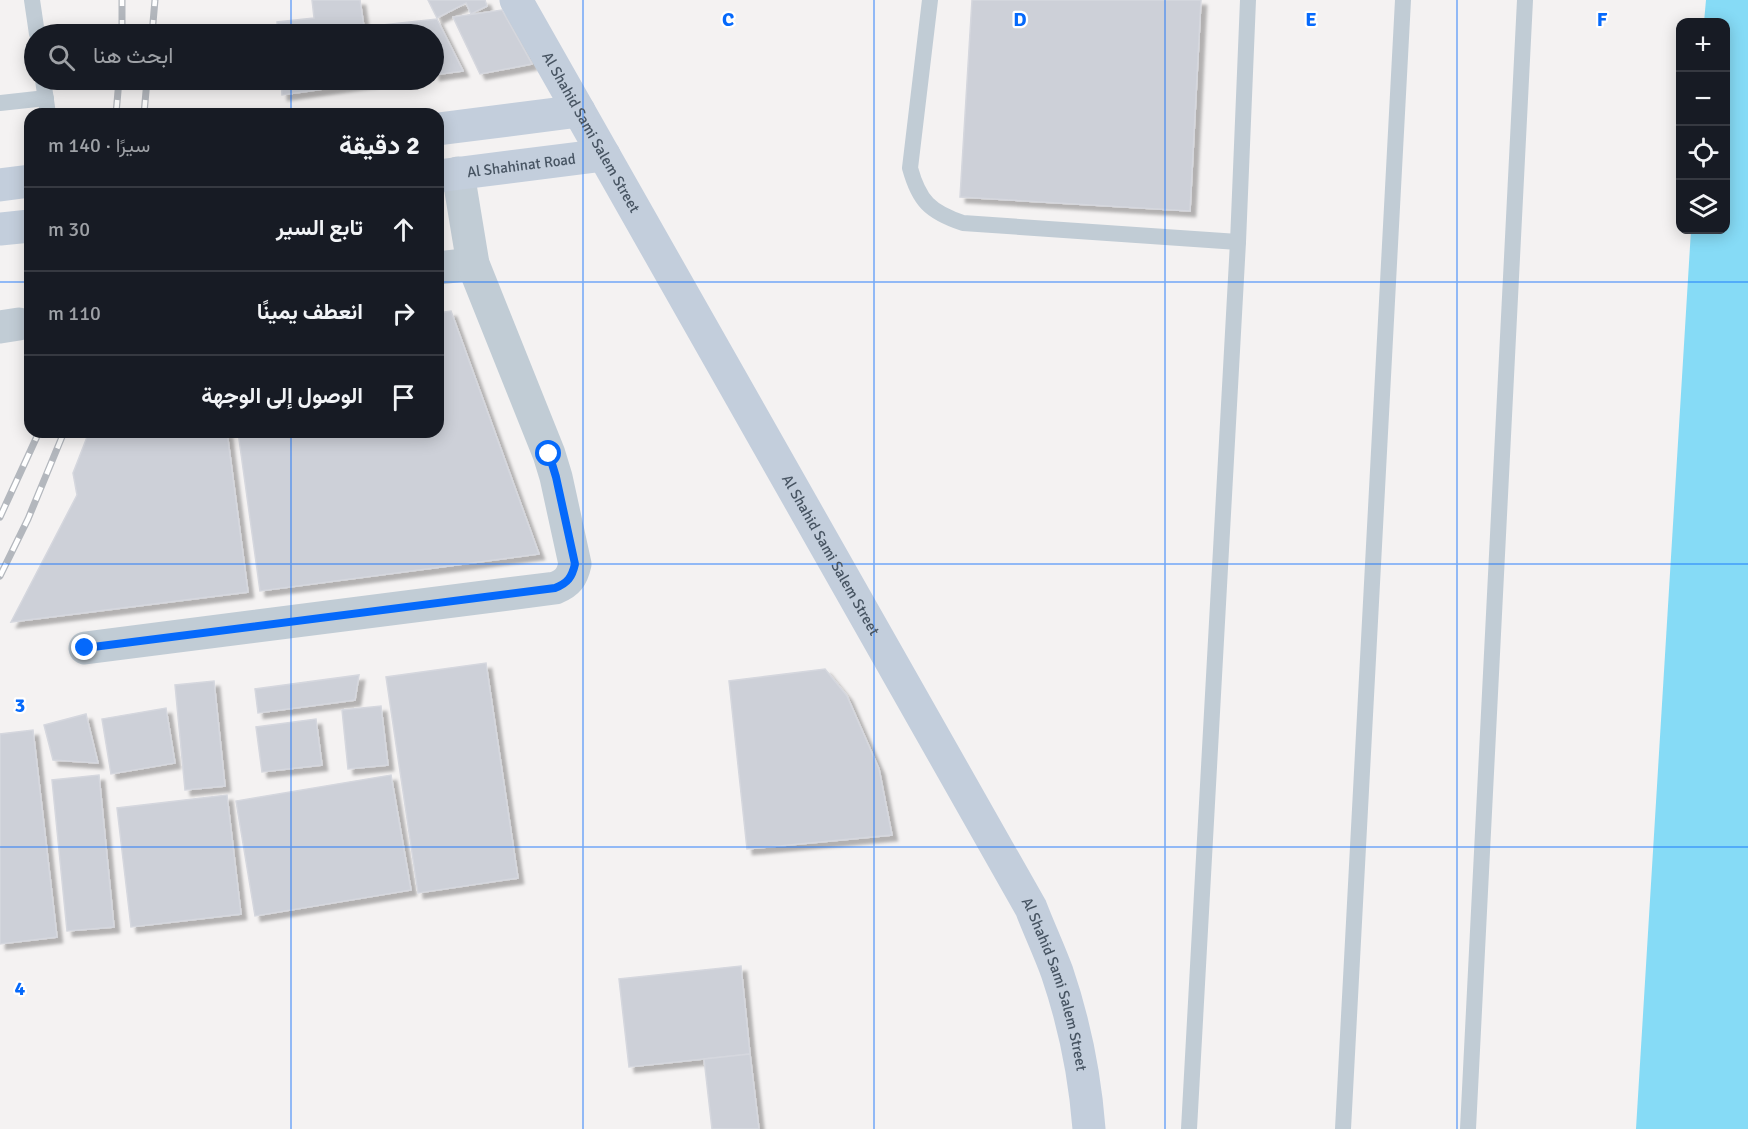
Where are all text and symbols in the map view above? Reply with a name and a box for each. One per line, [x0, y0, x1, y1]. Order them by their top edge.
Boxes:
text: C [722, 7, 734, 32]
text: D [1013, 7, 1027, 32]
text: E [1305, 7, 1317, 32]
text: F [1597, 7, 1608, 32]
map controls [1676, 18, 1730, 234]
button: + [1676, 18, 1730, 72]
search box [24, 24, 444, 90]
icon: search [45, 41, 78, 74]
text: ابحث هنا [93, 42, 173, 69]
street label: Al Shahid Sami Salem Street [538, 49, 644, 216]
button: − [1676, 72, 1730, 126]
button: locate [1676, 126, 1730, 180]
text: 2 دقيقة [339, 130, 420, 162]
text: سيرًا · 140 m [48, 133, 150, 158]
street label: Al Shahinat Road [466, 150, 577, 181]
button: layers [1676, 180, 1730, 234]
icon: ahead [387, 213, 420, 246]
text: تابع السير [276, 214, 363, 241]
text: 30 m [48, 217, 90, 242]
icon: right [387, 297, 420, 330]
text: انعطف يمينًا [257, 298, 363, 325]
text: 110 m [48, 301, 101, 326]
icon: arrive [387, 381, 420, 414]
text: الوصول إلى الوجهة [201, 382, 363, 409]
route start [535, 440, 561, 466]
street label: Al Shahid Sami Salem Street [778, 471, 883, 638]
route end [71, 634, 97, 660]
text: 3 [15, 693, 25, 718]
street label: Al Shahid Sami Salem Street [1018, 894, 1091, 1072]
text: 4 [15, 976, 26, 1001]

